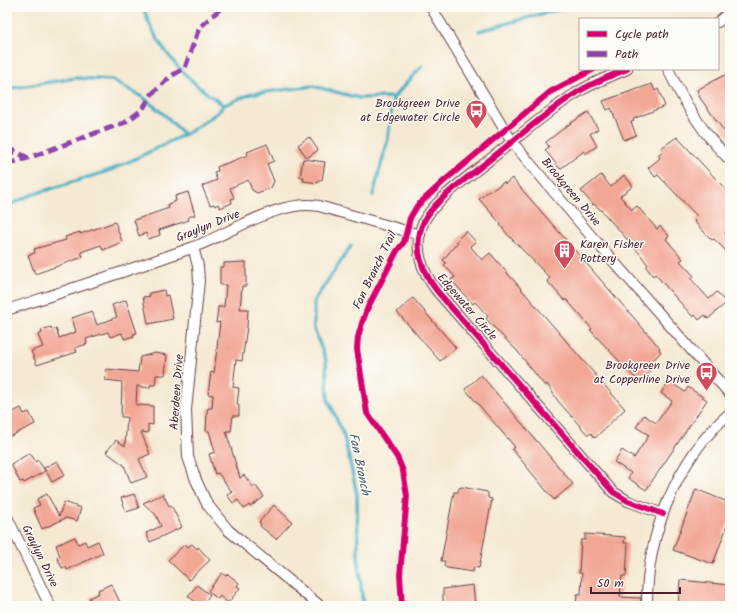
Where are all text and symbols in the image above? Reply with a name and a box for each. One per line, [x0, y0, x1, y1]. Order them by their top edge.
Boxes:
legend [579, 18, 719, 70]
text: Cycle path [615, 25, 669, 44]
text: Path [615, 45, 638, 64]
place label: Brookgreen Drive at Edgewater Circle [361, 94, 461, 127]
bus stop icon: Brookgreen Drive at Edgewater Circle [463, 97, 489, 130]
street label: Brookgreen Drive [536, 153, 606, 231]
street label: Graylyn Drive [173, 204, 243, 247]
street label: Fan Branch Trail [348, 228, 402, 312]
place label: Karen Fisher Pottery [580, 235, 644, 268]
building icon: Karen Fisher Pottery [551, 238, 577, 271]
street label: Edgewater Circle [432, 269, 502, 346]
street label: Aberdeen Drive [165, 353, 189, 431]
place label: Brookgreen Drive at Copperline Drive [594, 356, 691, 389]
bus stop icon: Brookgreen Drive at Copperline Drive [693, 359, 719, 392]
water label: Fan Branch [342, 431, 376, 498]
street label: Graylyn Drive [17, 522, 64, 591]
scale bar [591, 569, 680, 595]
text: 50 m [597, 574, 624, 593]

